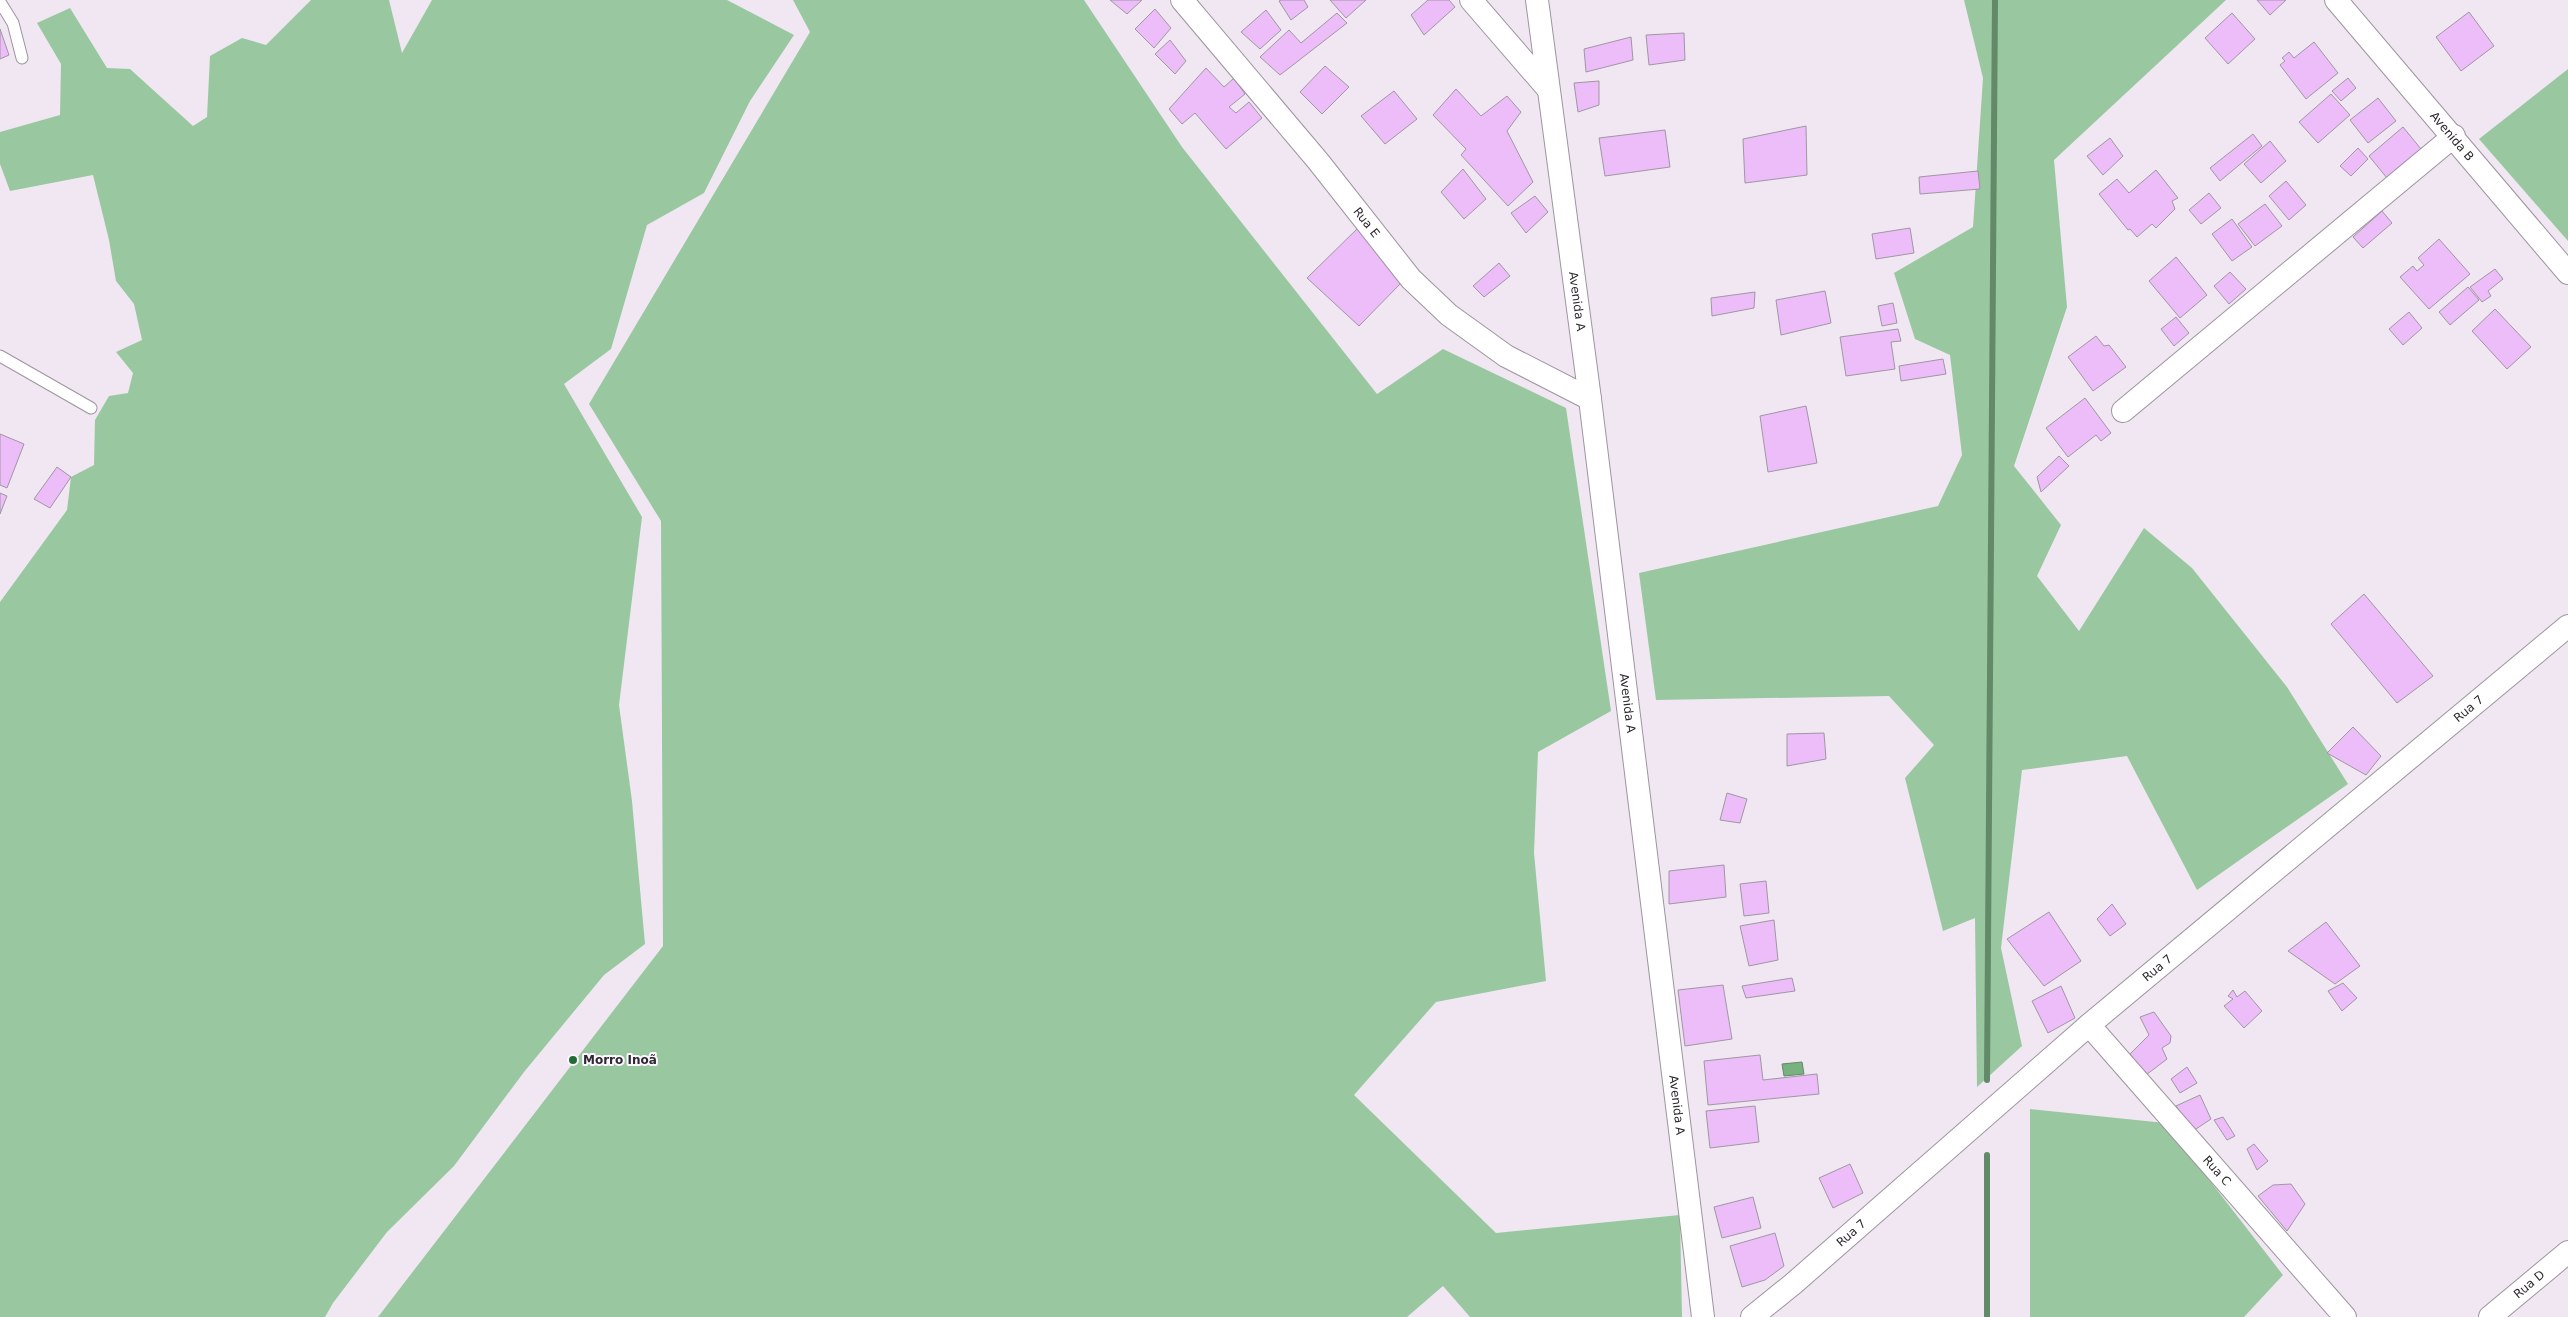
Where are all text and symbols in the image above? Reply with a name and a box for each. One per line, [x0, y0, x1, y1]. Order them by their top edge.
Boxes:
street label: Avenida B [2427, 109, 2477, 164]
street label: Rua E [1350, 205, 1383, 240]
street label: Avenida A [1566, 271, 1588, 333]
street label: Avenida A [1617, 673, 1638, 735]
street label: Rua 7 [2451, 692, 2486, 725]
street label: Rua 7 [2140, 952, 2175, 984]
place label: Morro Inoã [583, 1053, 657, 1067]
marker: Morro Inoã [567, 1054, 579, 1066]
street label: Avenida A [1666, 1075, 1688, 1137]
street label: Rua C [2200, 1153, 2234, 1189]
street label: Rua 7 [1834, 1217, 1869, 1250]
street label: Rua D [2511, 1267, 2547, 1301]

